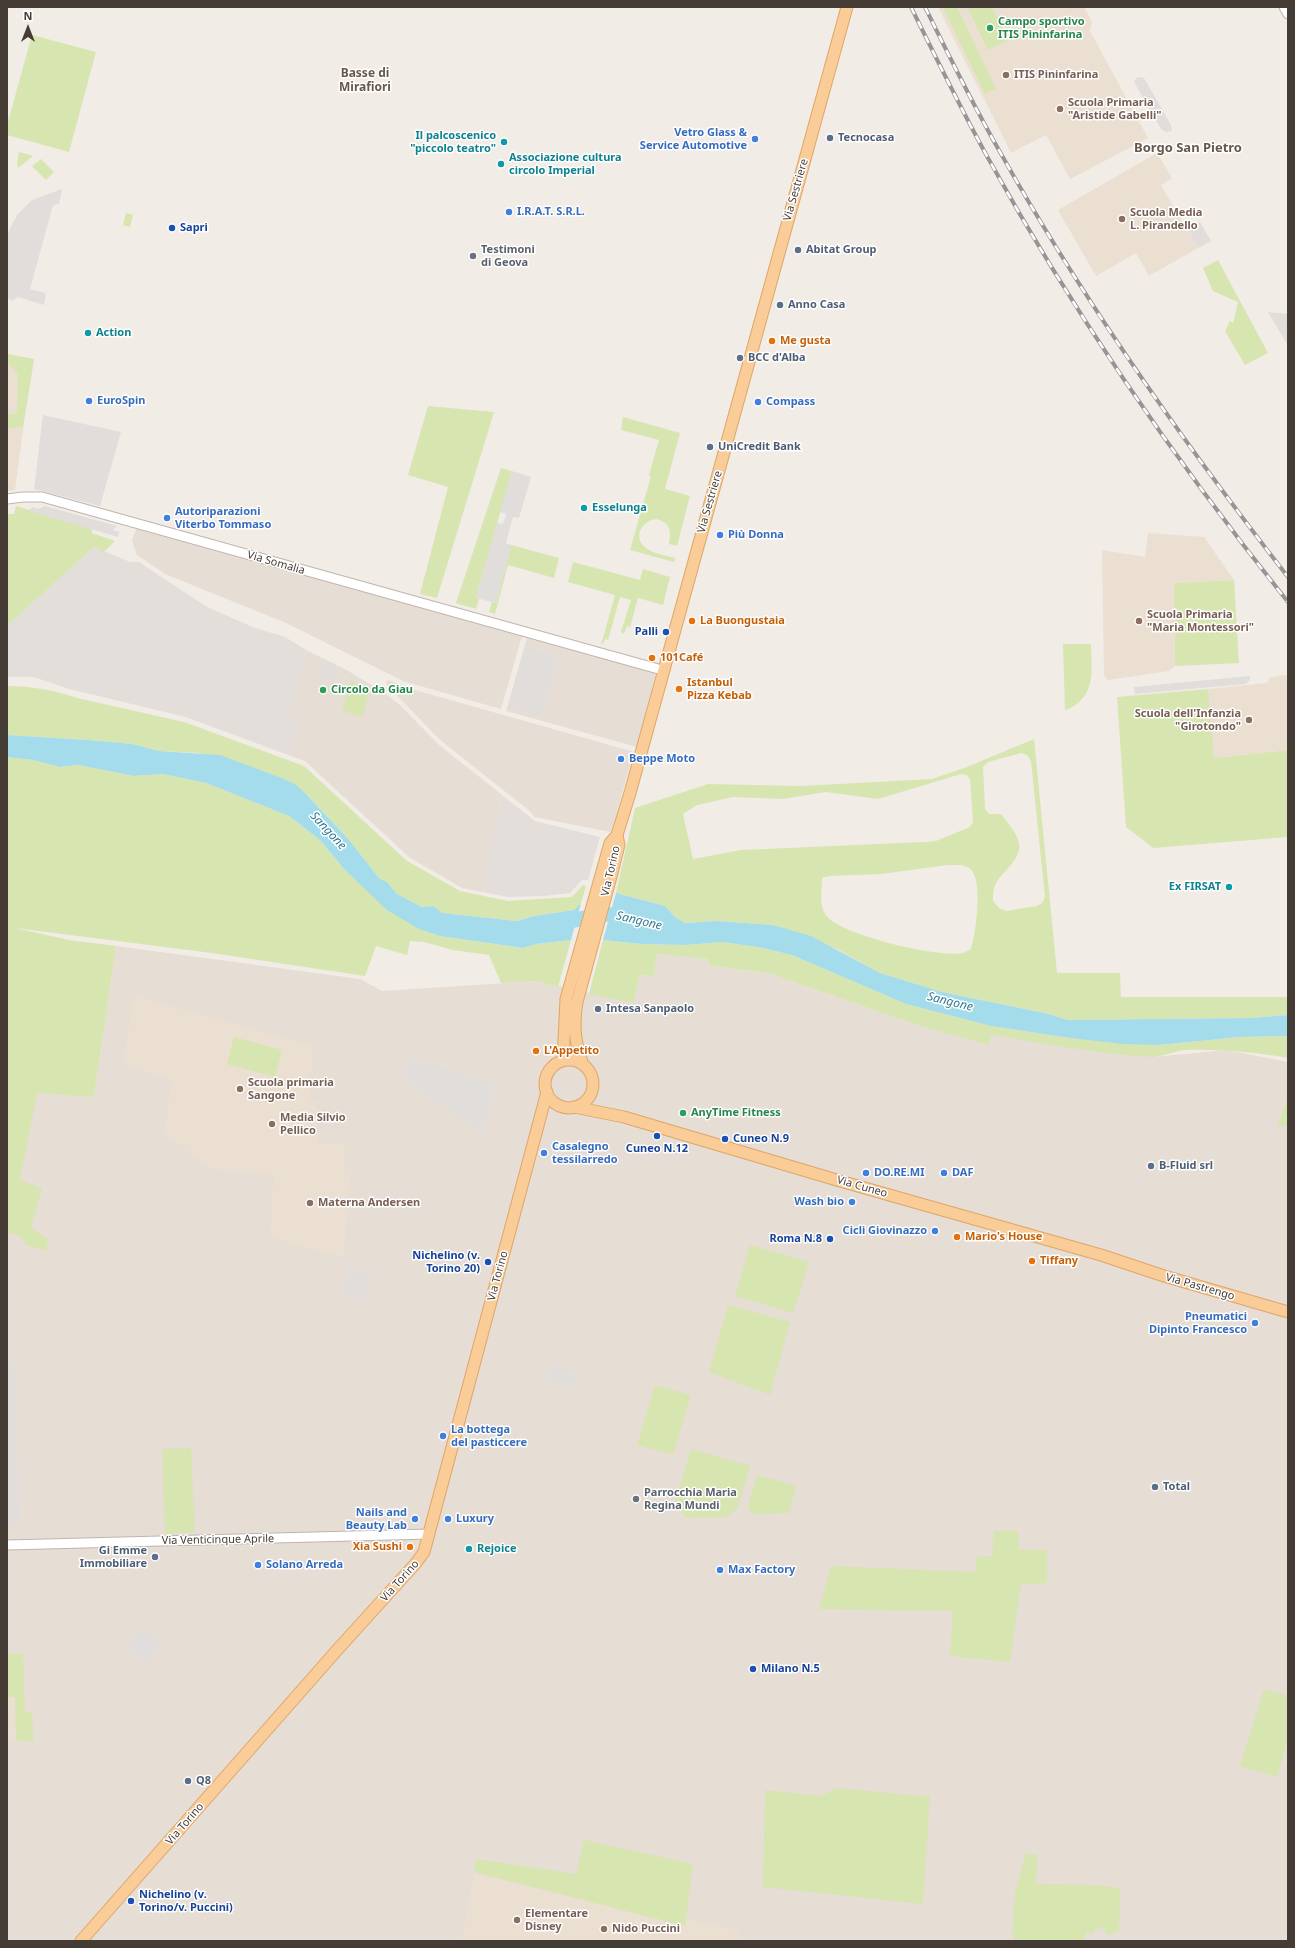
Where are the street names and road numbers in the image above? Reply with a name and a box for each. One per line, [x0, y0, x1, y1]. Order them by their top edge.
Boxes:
street label: Via Sestriere [781, 157, 811, 223]
street label: Via Sestriere [695, 469, 725, 535]
street label: Via Somalia [246, 548, 306, 578]
street label: Via Torino [599, 845, 623, 897]
street label: Via Cuneo [835, 1174, 889, 1200]
street label: Via Torino [485, 1250, 511, 1302]
street label: Via Pastrengo [1164, 1271, 1236, 1303]
street label: Via Venticinque Aprile [162, 1532, 274, 1548]
street label: Via Torino [378, 1558, 422, 1604]
street label: Via Torino [163, 1800, 207, 1848]

